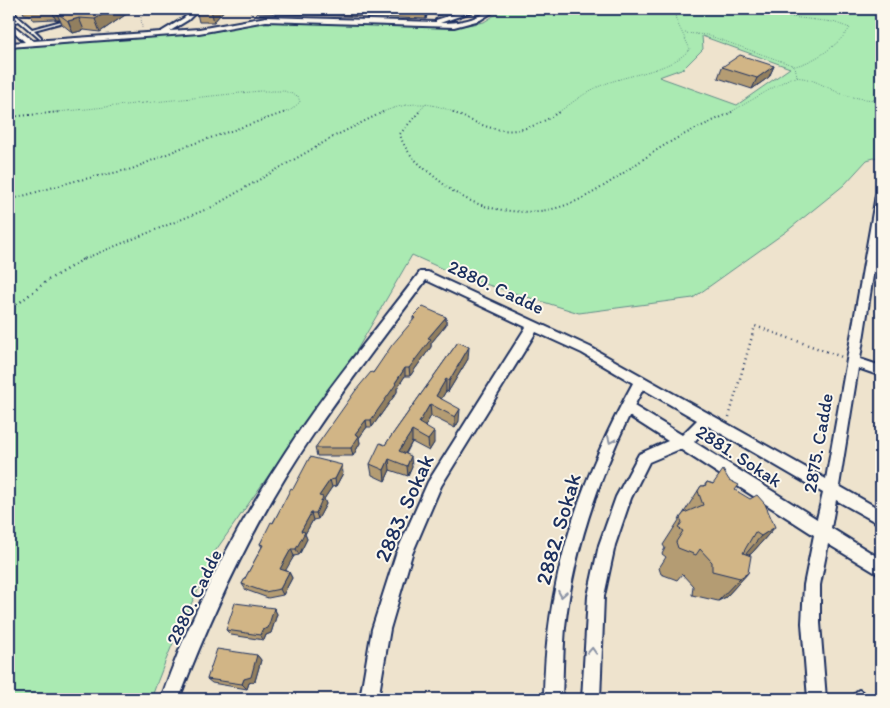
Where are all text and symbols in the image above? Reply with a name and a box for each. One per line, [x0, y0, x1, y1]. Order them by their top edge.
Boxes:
street label: 2880. Cadde [444, 255, 548, 319]
street label: 2875. Cadde [798, 391, 838, 495]
street label: 2881. Sokak [692, 420, 787, 492]
one-way arrow [607, 435, 618, 444]
street label: 2883. Sokak [368, 450, 440, 566]
street label: 2882. Sokak [529, 470, 587, 588]
street label: 2880. Cadde [161, 546, 227, 648]
one-way arrow [557, 590, 567, 599]
one-way arrow [587, 646, 597, 654]

